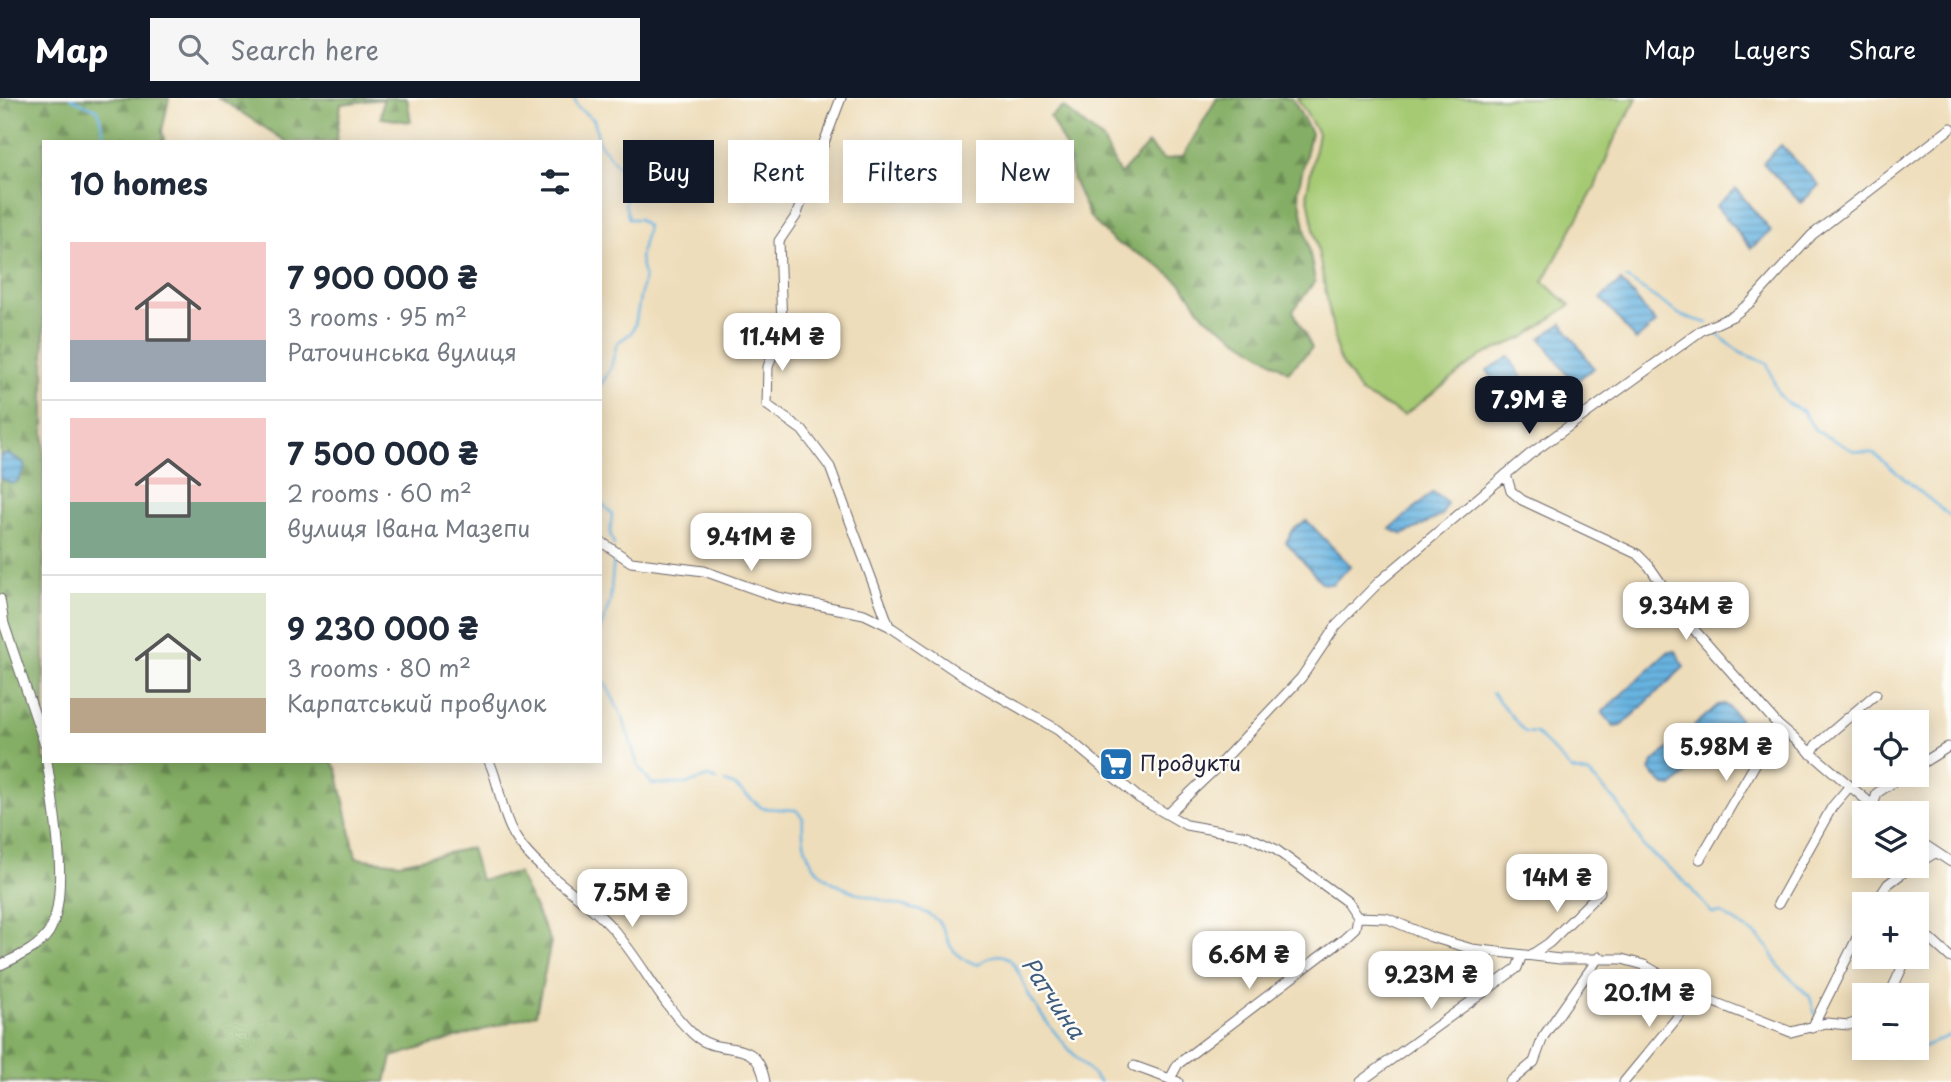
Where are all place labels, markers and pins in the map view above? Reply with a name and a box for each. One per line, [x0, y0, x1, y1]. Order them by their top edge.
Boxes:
pin: 11.4M ₴ [717, 314, 847, 373]
pin: 7.9M ₴ [1472, 376, 1586, 436]
pin: 9.41M ₴ [686, 514, 816, 573]
pin: 9.34M ₴ [1621, 582, 1751, 642]
pin: 5.98M ₴ [1661, 724, 1791, 783]
supermarket icon: Продукти [1097, 745, 1135, 783]
place label: Продукти [1140, 746, 1241, 778]
pin: 14M ₴ [1508, 854, 1606, 914]
pin: 7.5M ₴ [575, 870, 689, 929]
pin: 6.6M ₴ [1192, 932, 1306, 991]
pin: 9.23M ₴ [1366, 951, 1496, 1011]
pin: 20.1M ₴ [1584, 970, 1714, 1029]

